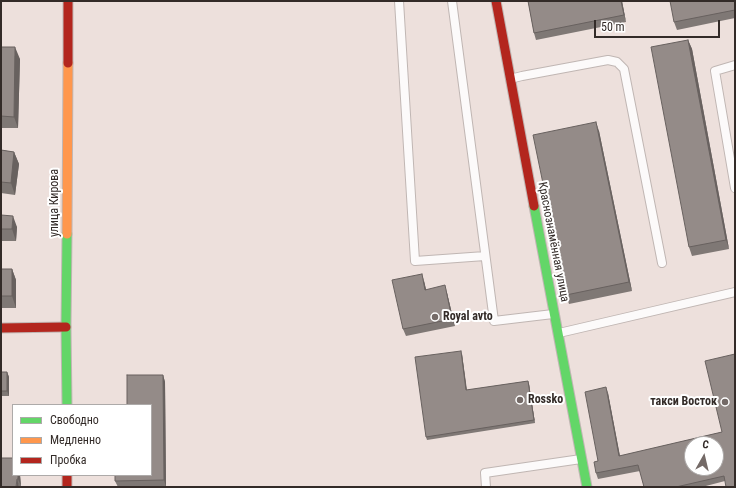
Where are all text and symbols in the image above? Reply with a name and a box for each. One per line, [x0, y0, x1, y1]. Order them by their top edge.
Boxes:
scale bar [596, 12, 722, 38]
text: 50 m [601, 20, 625, 34]
street label: улица Кирова [48, 169, 62, 237]
street label: Краснознамённая улица [534, 181, 572, 303]
place label: Royal avto [443, 310, 493, 324]
marker: Royal avto [430, 312, 440, 322]
place label: Rossko [528, 393, 563, 407]
marker: Rossko [515, 395, 525, 405]
place label: такси Восток [650, 395, 717, 409]
marker: такси Восток [720, 397, 730, 407]
legend [12, 404, 152, 476]
text: Свободно [50, 413, 99, 427]
text: Медленно [50, 433, 101, 447]
north arrow [684, 436, 724, 476]
text: С [702, 438, 710, 451]
text: Пробка [50, 453, 87, 467]

